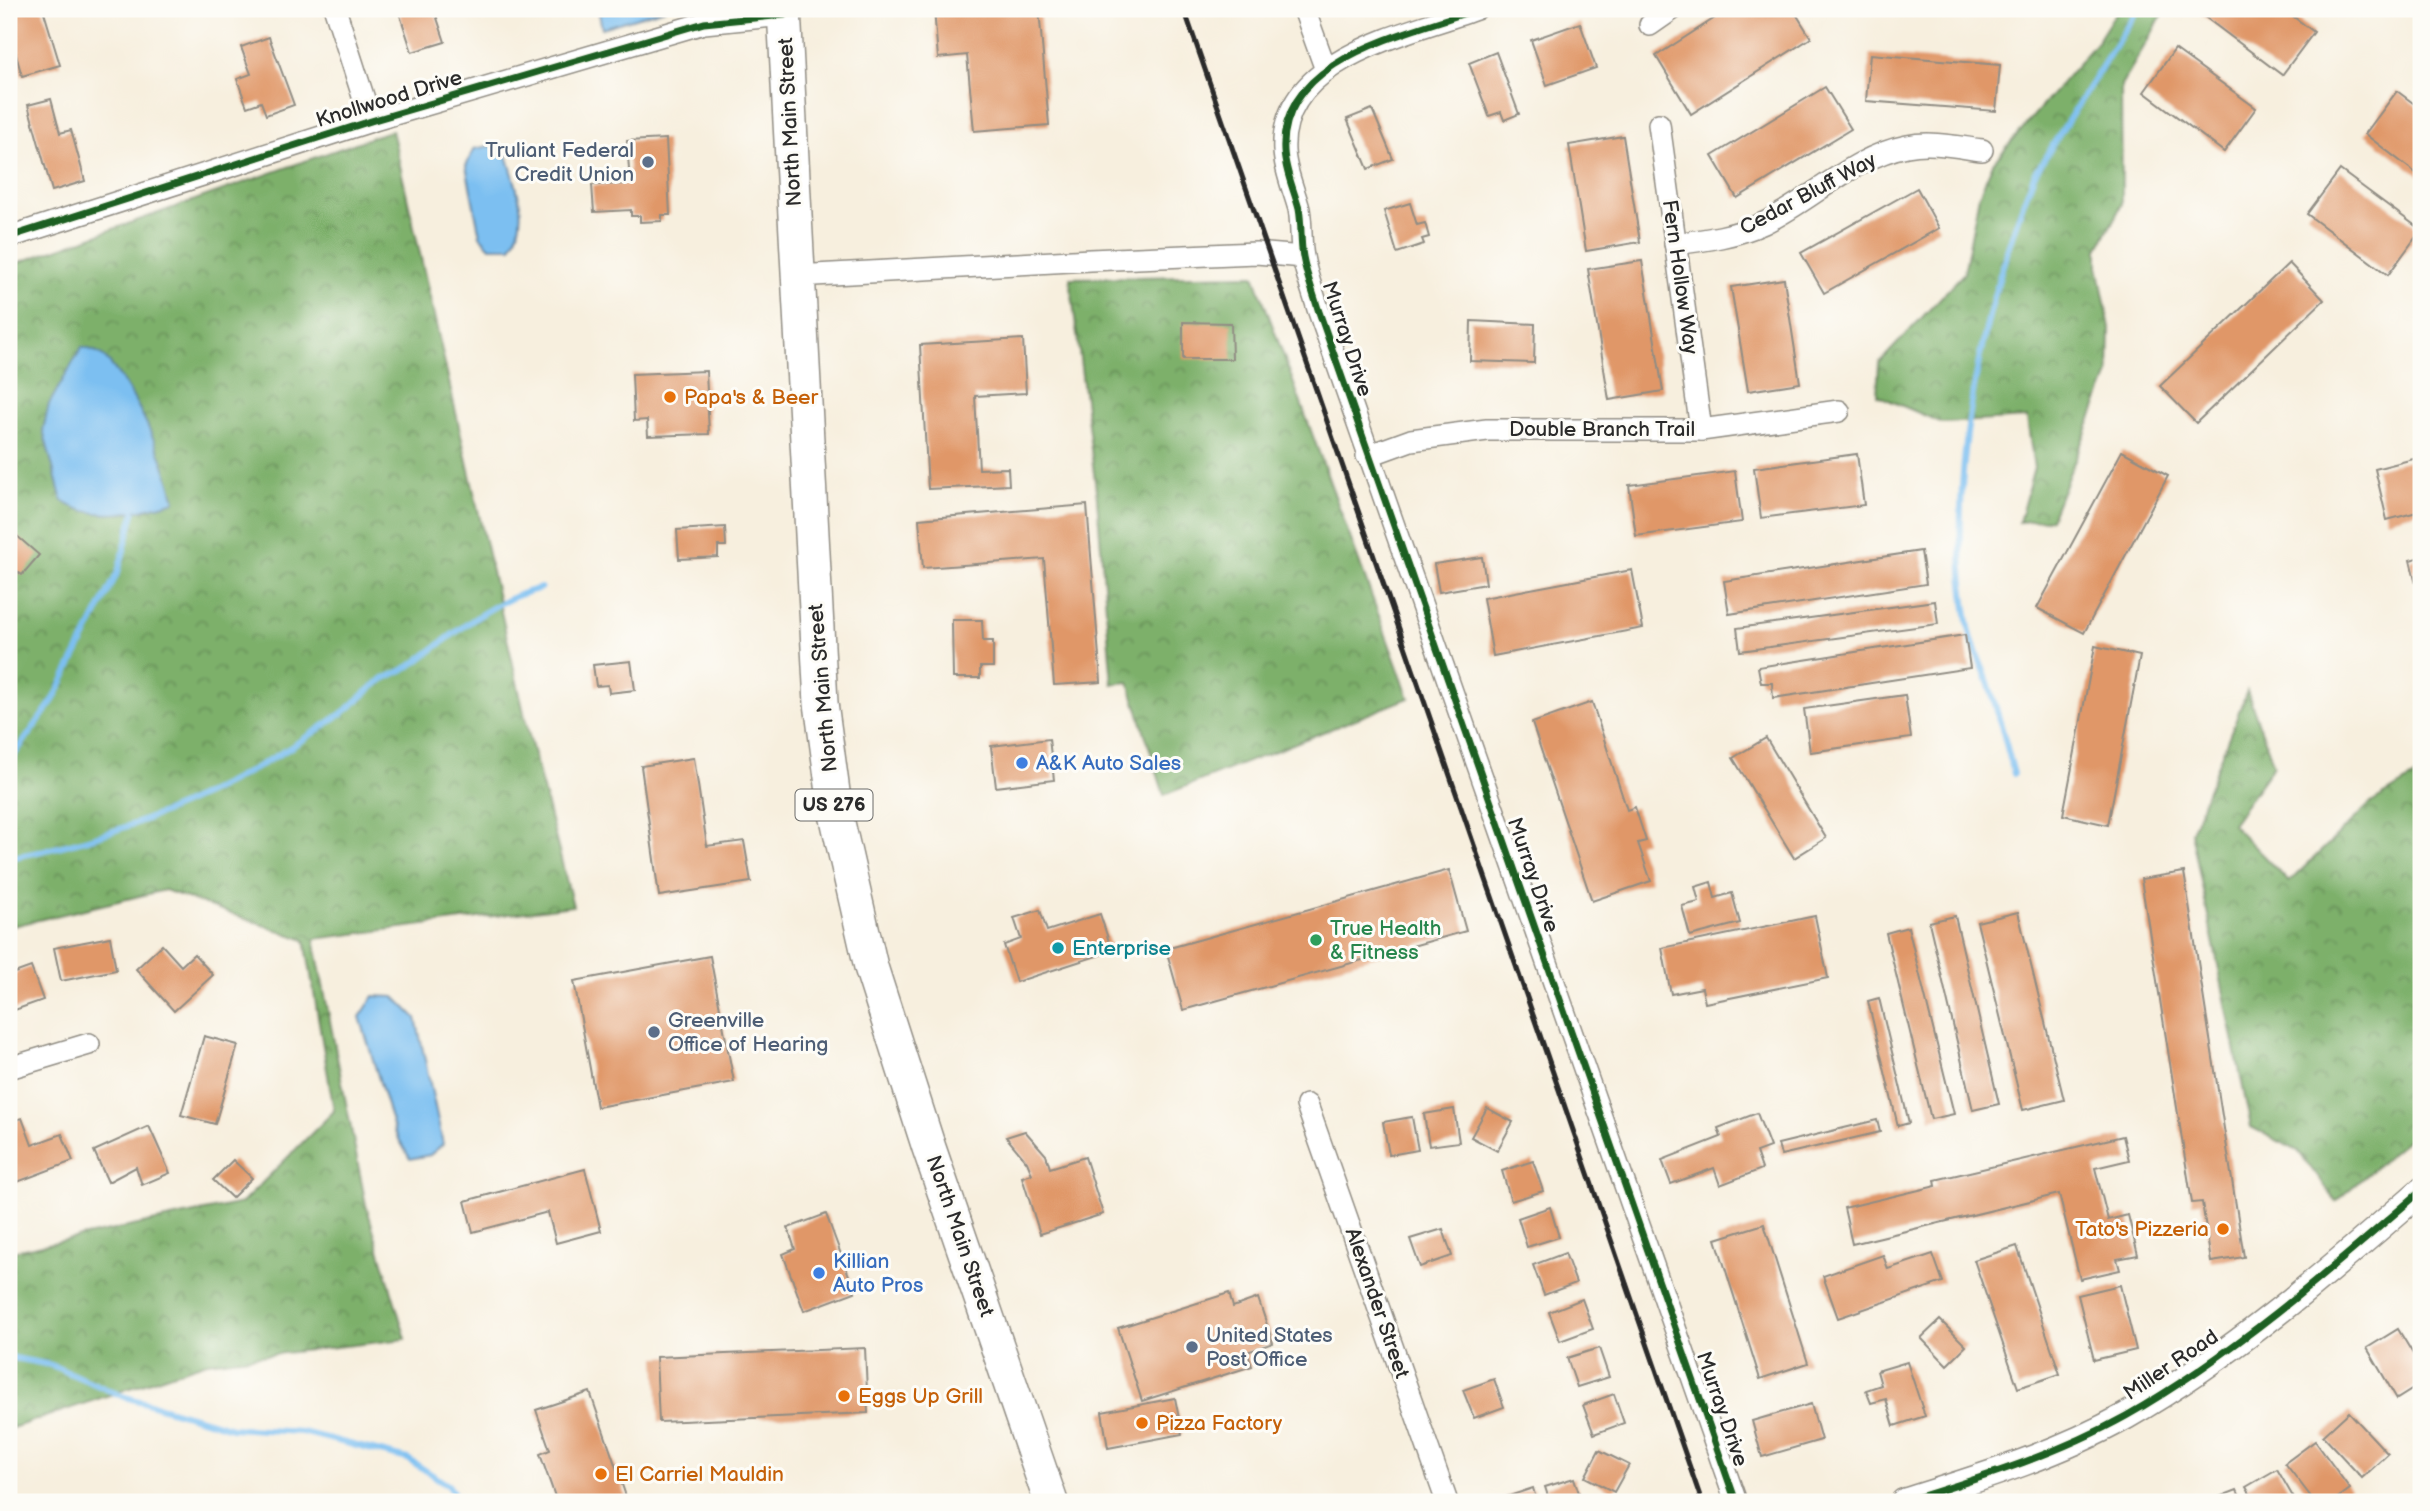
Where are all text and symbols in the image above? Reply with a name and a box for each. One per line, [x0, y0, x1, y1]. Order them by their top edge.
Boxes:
street label: North Main Street [773, 36, 807, 207]
street label: Knollwood Drive [313, 65, 465, 133]
place label: Truliant Federal Credit Union [485, 138, 634, 187]
street label: Cedar Bluff Way [1736, 147, 1881, 240]
marker: Truliant Federal Credit Union [640, 154, 656, 170]
street label: Fern Hollow Way [1657, 198, 1703, 356]
street label: Murray Drive [1317, 278, 1377, 400]
place label: Papa's & Beer [684, 385, 819, 410]
marker: Papa's & Beer [662, 389, 678, 405]
street label: Double Branch Trail [1509, 417, 1695, 442]
street label: North Main Street [803, 602, 843, 773]
place label: A&K Auto Sales [1036, 751, 1181, 776]
marker: A&K Auto Sales [1014, 755, 1030, 771]
road number: US 276 [796, 790, 872, 820]
street label: Murray Drive [1502, 814, 1564, 936]
place label: True Health & Fitness [1330, 916, 1441, 965]
marker: True Health & Fitness [1308, 932, 1324, 948]
place label: Enterprise [1072, 936, 1171, 961]
marker: Enterprise [1050, 940, 1066, 956]
place label: Greenville Office of Hearing [668, 1008, 828, 1057]
marker: Greenville Office of Hearing [646, 1024, 662, 1040]
street label: North Main Street [921, 1152, 999, 1320]
place label: Tato's Pizzeria [2075, 1217, 2209, 1242]
marker: Tato's Pizzeria [2215, 1221, 2231, 1237]
street label: Alexander Street [1340, 1225, 1415, 1382]
place label: Killian Auto Pros [833, 1249, 923, 1298]
marker: Killian Auto Pros [811, 1265, 827, 1281]
place label: United States Post Office [1206, 1323, 1333, 1372]
street label: Miller Road [2119, 1324, 2223, 1406]
marker: United States Post Office [1184, 1339, 1200, 1355]
street label: Murray Drive [1691, 1348, 1753, 1470]
place label: Eggs Up Grill [858, 1384, 983, 1409]
marker: Eggs Up Grill [836, 1388, 852, 1404]
place label: Pizza Factory [1156, 1411, 1283, 1436]
marker: Pizza Factory [1134, 1415, 1150, 1431]
place label: El Carriel Mauldin [615, 1462, 784, 1487]
marker: El Carriel Mauldin [593, 1466, 609, 1482]

